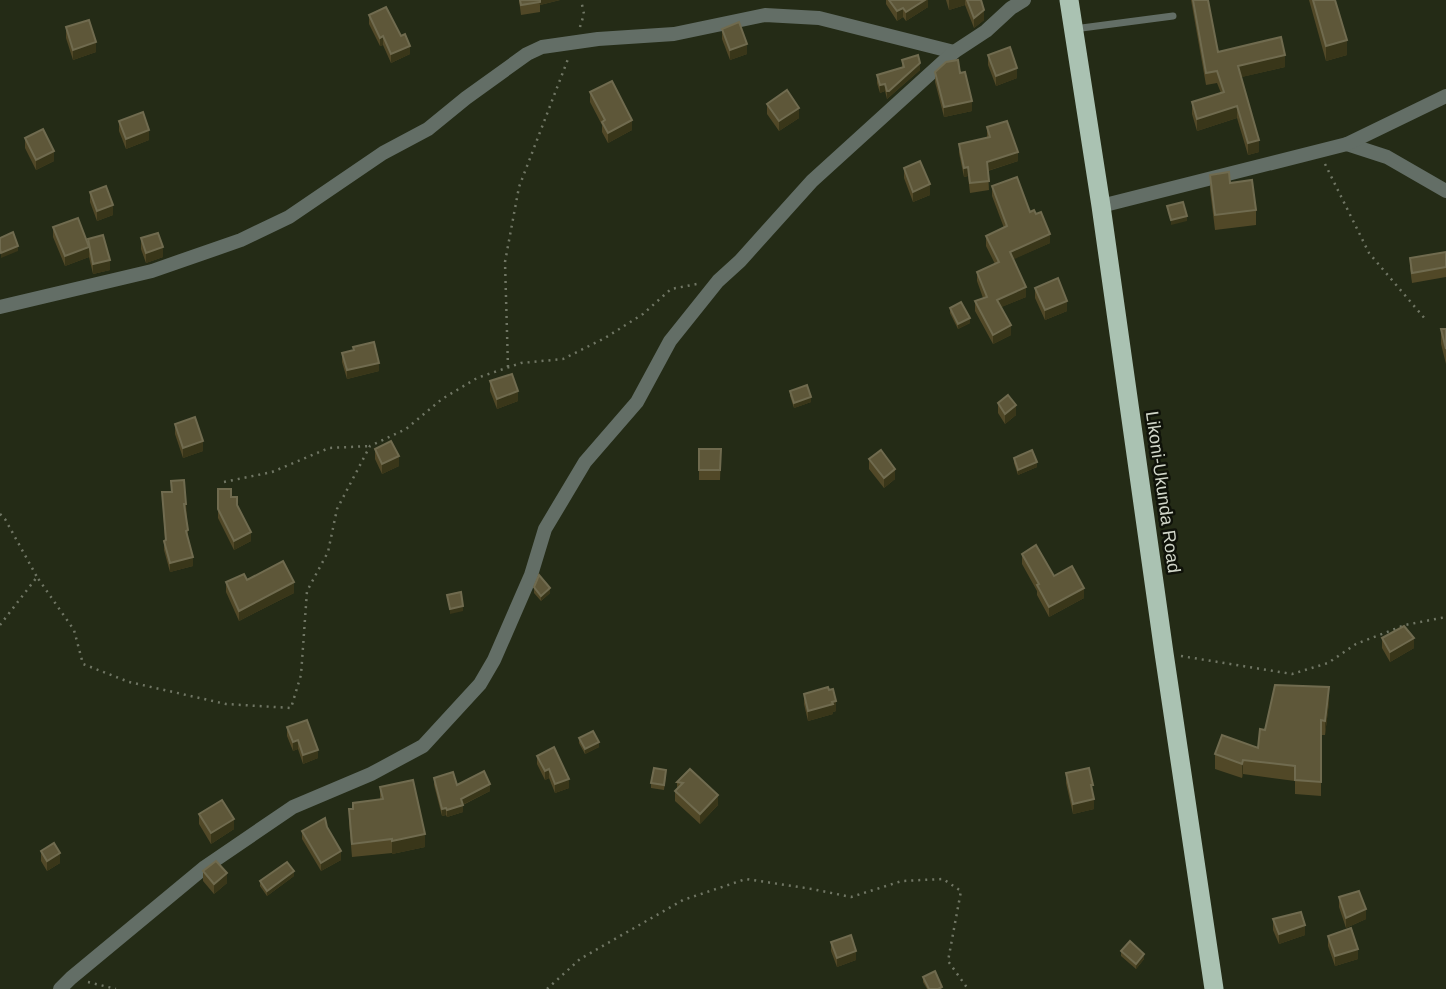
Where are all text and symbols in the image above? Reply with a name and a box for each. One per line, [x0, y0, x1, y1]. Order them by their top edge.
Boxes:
street label: Likoni-Ukunda Road [1142, 410, 1184, 574]

